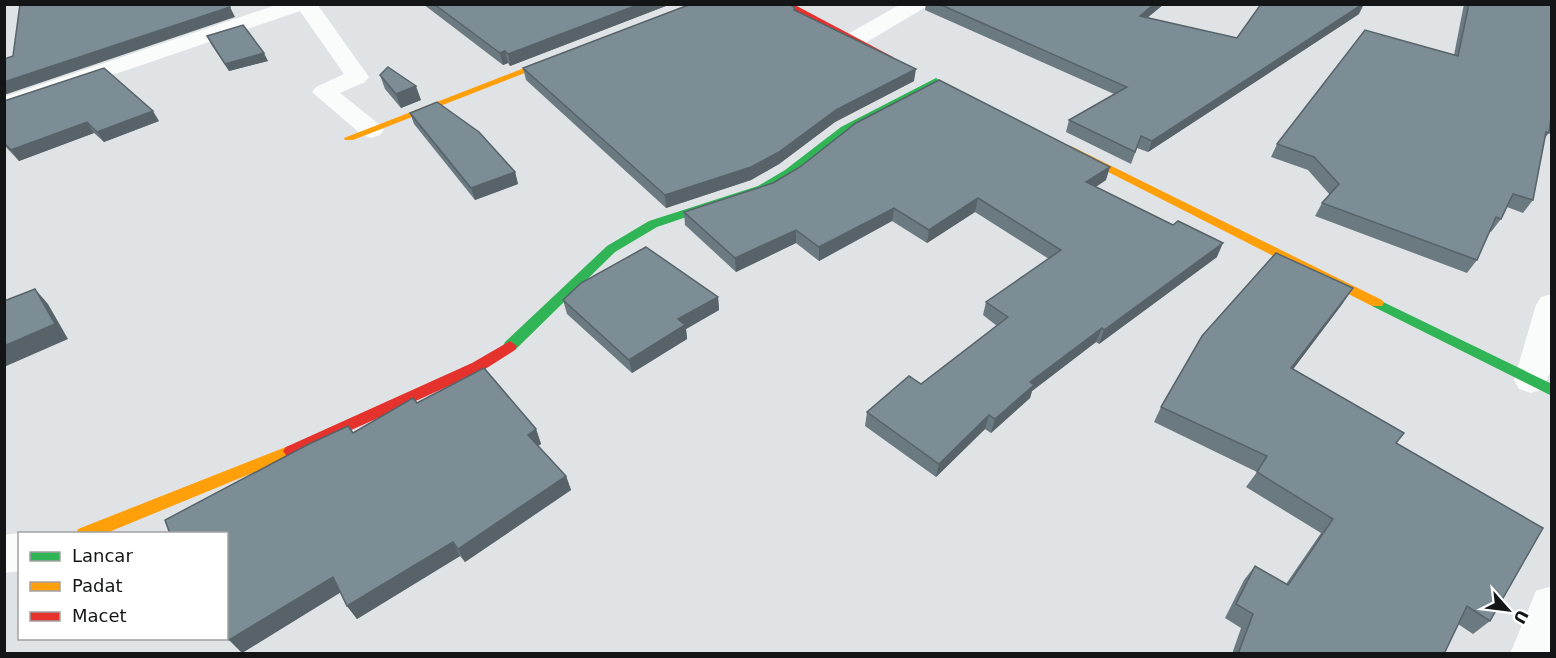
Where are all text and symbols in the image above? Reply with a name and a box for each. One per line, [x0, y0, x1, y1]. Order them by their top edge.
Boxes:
legend [18, 532, 228, 640]
text: Lancar [72, 545, 133, 566]
text: Padat [72, 575, 123, 596]
north arrow [1478, 580, 1538, 640]
text: Macet [72, 605, 127, 626]
text: U [1509, 607, 1532, 627]

